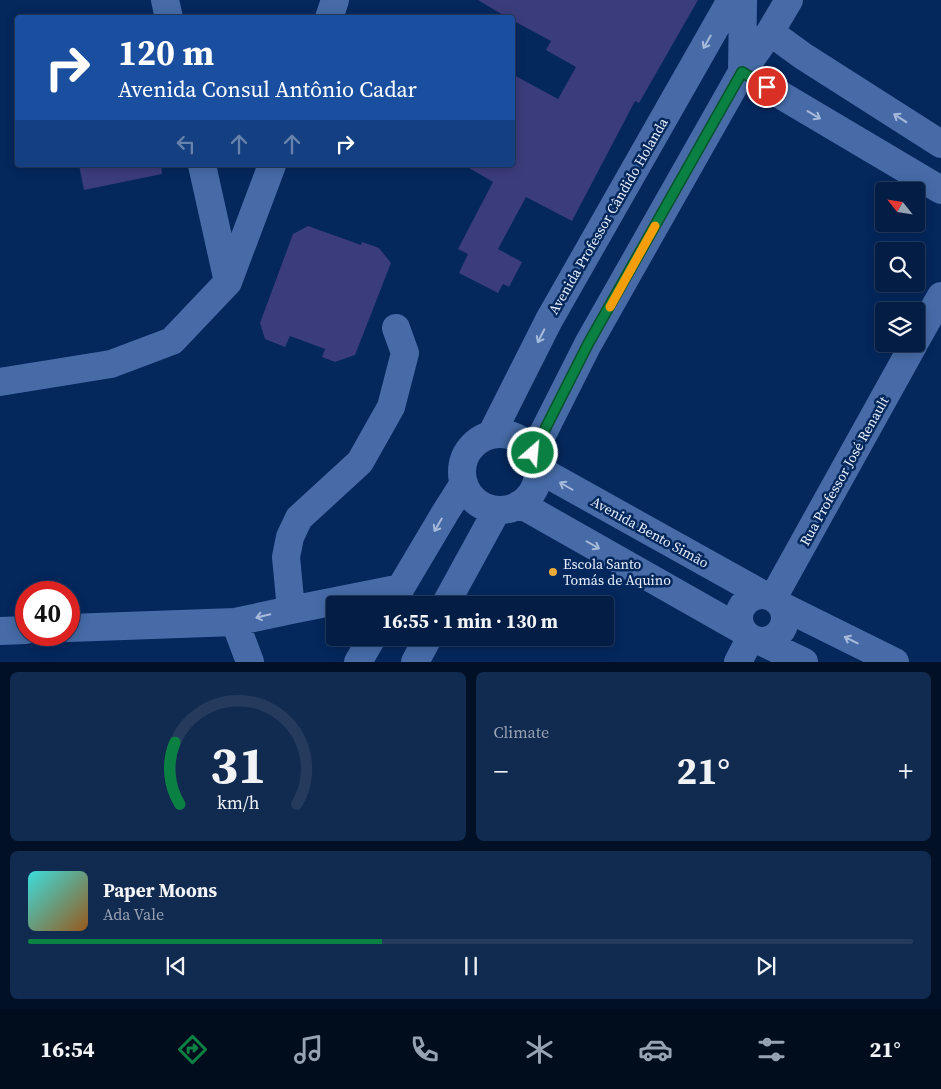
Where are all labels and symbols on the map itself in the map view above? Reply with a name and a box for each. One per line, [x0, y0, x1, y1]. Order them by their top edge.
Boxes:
one-way arrow [702, 35, 712, 50]
pin [746, 66, 788, 108]
one-way arrow [806, 110, 820, 120]
street label: Avenida Professor Cândido Holanda [543, 113, 673, 318]
one-way arrow [893, 113, 907, 123]
north arrow [875, 182, 925, 232]
one-way arrow [535, 328, 545, 343]
street label: Rua Professor José Renault [795, 392, 894, 549]
position arrow [506, 426, 558, 478]
one-way arrow [560, 480, 574, 490]
street label: Avenida Bento Simão [587, 491, 713, 573]
one-way arrow [433, 517, 443, 531]
one-way arrow [585, 541, 600, 551]
place label: Escola Santo Tomás de Aquino [563, 554, 671, 590]
marker: Escola Santo Tomás de Aquino [547, 566, 559, 578]
speed limit sign: 40 [15, 581, 80, 646]
one-way arrow [255, 612, 271, 621]
one-way arrow [844, 635, 859, 644]

